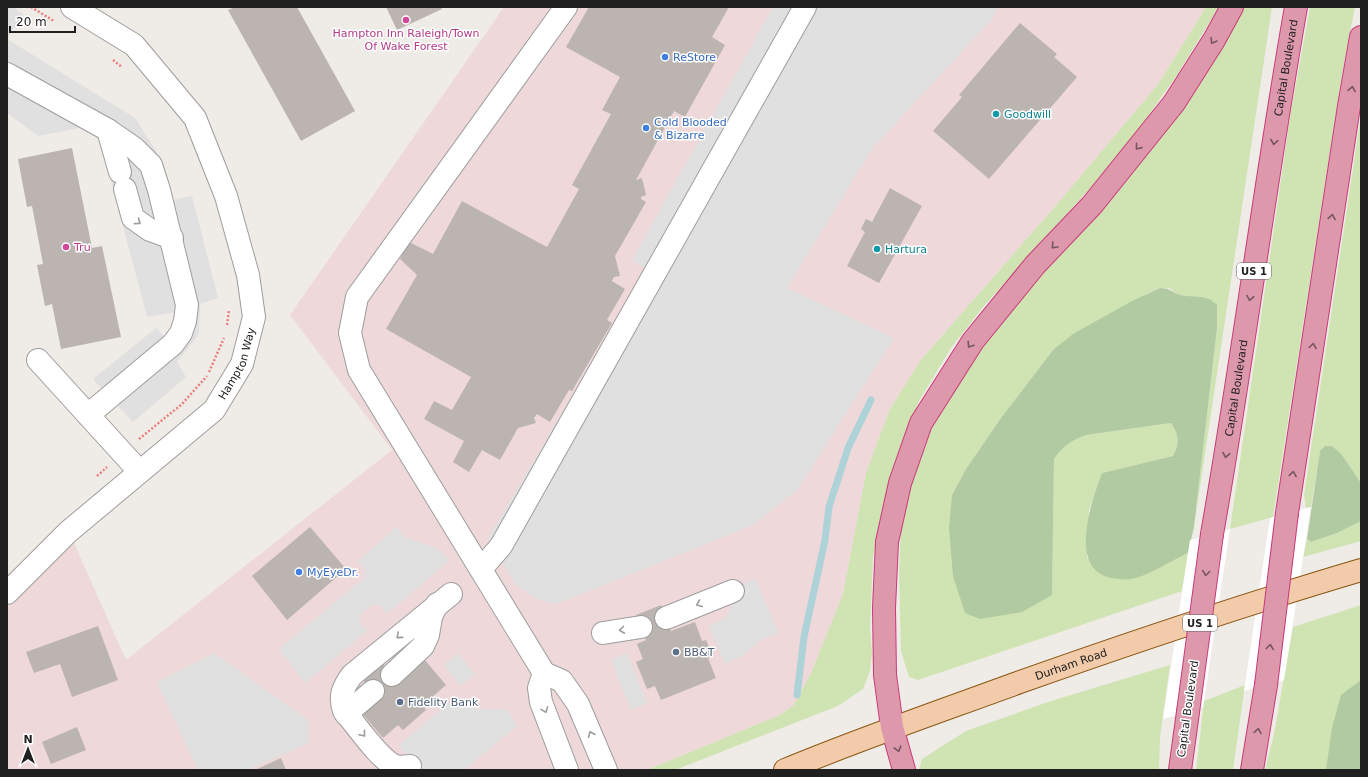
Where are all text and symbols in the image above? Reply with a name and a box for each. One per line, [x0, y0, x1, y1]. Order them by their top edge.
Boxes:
scale bar [10, 8, 75, 34]
text: 20 m [16, 15, 47, 29]
marker: Hampton Inn Raleigh/Town Of Wake Forest [401, 15, 411, 25]
street label: Capital Boulevard [1271, 18, 1300, 117]
place label: Hampton Inn Raleigh/Town Of Wake Forest [332, 27, 480, 53]
one-way arrow [1210, 37, 1218, 44]
place label: ReStore [673, 51, 716, 64]
marker: ReStore [660, 52, 670, 62]
one-way arrow [1347, 86, 1355, 92]
place label: Goodwill [1004, 108, 1051, 121]
marker: Goodwill [991, 109, 1001, 119]
place label: Cold Blooded & Bizarre [654, 116, 727, 142]
marker: Cold Blooded & Bizarre [641, 123, 651, 133]
one-way arrow [1270, 139, 1279, 145]
one-way arrow [1136, 142, 1143, 150]
one-way arrow [1327, 214, 1336, 220]
one-way arrow [134, 217, 141, 224]
place label: Tru [73, 241, 91, 254]
one-way arrow [1051, 241, 1058, 249]
marker: Tru [61, 242, 71, 252]
place label: Hartura [885, 243, 927, 256]
marker: Hartura [872, 244, 882, 254]
road number: US 1 [1237, 263, 1271, 279]
one-way arrow [1246, 295, 1255, 301]
street label: Hampton Way [216, 326, 258, 402]
street label: Capital Boulevard [1222, 339, 1250, 437]
one-way arrow [967, 341, 975, 348]
one-way arrow [1308, 343, 1316, 349]
one-way arrow [1222, 451, 1231, 458]
one-way arrow [1288, 471, 1297, 478]
place label: MyEyeDr. [307, 566, 359, 579]
marker: MyEyeDr. [294, 567, 304, 577]
one-way arrow [1202, 570, 1211, 576]
one-way arrow [696, 600, 703, 608]
road number: US 1 [1183, 615, 1217, 631]
one-way arrow [619, 626, 625, 635]
one-way arrow [396, 632, 403, 639]
one-way arrow [1266, 644, 1275, 650]
place label: BB&T [684, 646, 715, 659]
street label: Durham Road [1033, 646, 1109, 683]
marker: BB&T [671, 647, 681, 657]
street label: Capital Boulevard [1175, 660, 1201, 758]
place label: Fidelity Bank [408, 696, 479, 709]
marker: Fidelity Bank [395, 697, 405, 707]
one-way arrow [540, 707, 548, 714]
one-way arrow [1253, 728, 1262, 735]
north arrow [8, 729, 48, 769]
one-way arrow [358, 729, 365, 736]
one-way arrow [587, 731, 595, 738]
text: N [23, 733, 33, 746]
one-way arrow [893, 745, 902, 752]

